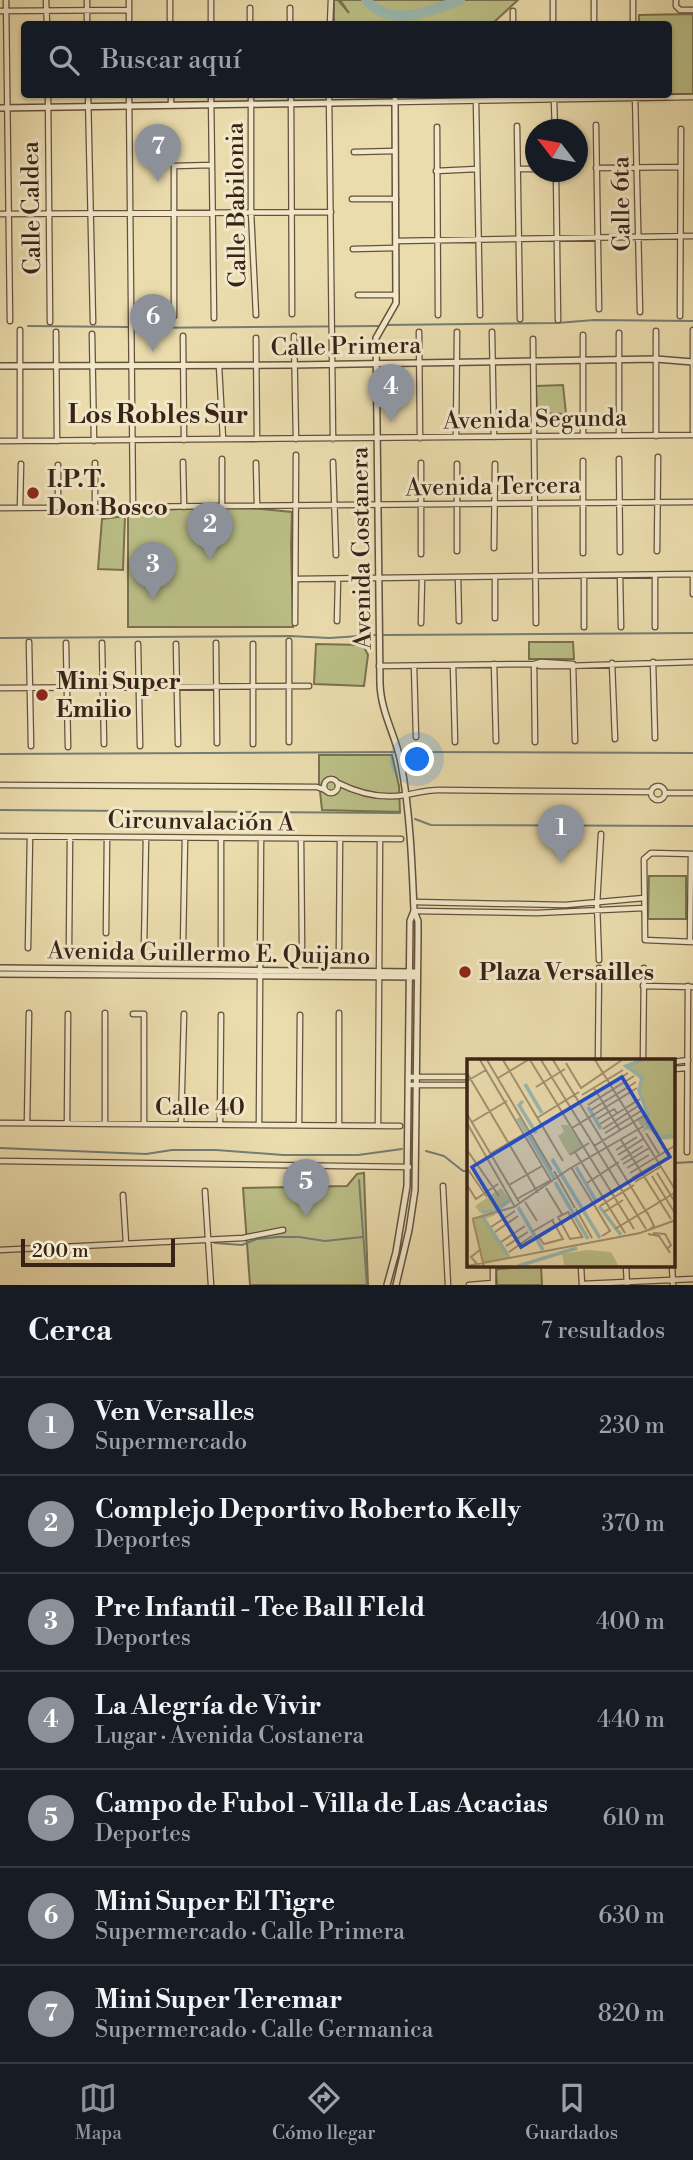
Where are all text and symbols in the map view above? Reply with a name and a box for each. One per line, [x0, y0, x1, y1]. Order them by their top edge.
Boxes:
search box [21, 21, 672, 98]
icon: search [45, 41, 83, 79]
text: Buscar aquí [101, 44, 241, 76]
north arrow [525, 119, 588, 182]
street label: Calle Babilonia [221, 121, 253, 288]
pin: 7 [135, 124, 181, 182]
street label: Calle Caldea [16, 140, 48, 275]
street label: Calle 6ta [606, 155, 638, 252]
pin: 6 [130, 294, 176, 352]
street label: Calle Primera [270, 331, 422, 363]
pin: 4 [368, 364, 414, 422]
district label: Los Robles Sur [68, 399, 248, 431]
street label: Avenida Segunda [442, 403, 628, 437]
street label: Avenida Costanera [345, 446, 379, 650]
place label: I.P.T. Don Bosco [47, 465, 168, 523]
street label: Avenida Tercera [404, 470, 582, 504]
marker: I.P.T. Don Bosco [25, 485, 41, 501]
pin: 2 [187, 502, 233, 560]
pin: 3 [130, 542, 176, 600]
place label: Mini Super Emilio [56, 667, 181, 725]
marker: Mini Super Emilio [34, 687, 50, 703]
your location [400, 742, 434, 776]
street label: Circunvalación A [107, 805, 295, 839]
pin: 1 [538, 805, 584, 863]
street label: Avenida Guillermo E. Quijano [46, 936, 371, 972]
place label: Plaza Versailles [479, 958, 654, 988]
marker: Plaza Versailles [457, 964, 473, 980]
inset map [467, 1059, 676, 1268]
street label: Calle 40 [155, 1093, 245, 1123]
pin: 5 [283, 1159, 329, 1217]
scale bar [21, 1236, 175, 1268]
text: 200 m [32, 1239, 89, 1263]
text: Cerca [28, 1312, 112, 1350]
text: 7 resultados [541, 1317, 665, 1345]
text: Ven Versalles [95, 1396, 254, 1428]
text: 1 [45, 1412, 57, 1440]
text: 230 m [599, 1412, 665, 1440]
text: Supermercado [95, 1428, 247, 1456]
text: Complejo Deportivo Roberto Kelly [95, 1494, 521, 1526]
text: 2 [44, 1510, 58, 1538]
text: 370 m [602, 1510, 665, 1538]
text: Deportes [95, 1526, 191, 1554]
text: Pre Infantil - Tee Ball FIeld [95, 1592, 425, 1624]
text: 3 [44, 1608, 58, 1636]
text: 400 m [596, 1608, 665, 1636]
text: Deportes [95, 1624, 191, 1652]
text: La Alegría de Vivir [95, 1690, 321, 1722]
text: 4 [43, 1706, 59, 1734]
text: 440 m [597, 1706, 665, 1734]
text: Lugar · Avenida Costanera [95, 1722, 364, 1750]
text: Campo de Fubol - Villa de Las Acacias [95, 1788, 548, 1820]
text: 5 [44, 1804, 58, 1832]
text: 610 m [602, 1804, 665, 1832]
text: Deportes [95, 1820, 191, 1848]
text: Mini Super El Tigre [95, 1886, 335, 1918]
text: 6 [44, 1902, 58, 1930]
text: 630 m [598, 1902, 665, 1930]
text: Supermercado · Calle Primera [95, 1918, 405, 1946]
text: Mini Super Teremar [95, 1984, 342, 2016]
text: 7 [44, 2000, 58, 2028]
text: 820 m [598, 2000, 665, 2028]
text: Supermercado · Calle Germanica [95, 2016, 433, 2044]
tab: Mapa [75, 2079, 122, 2145]
tab: Cómo llegar [272, 2079, 375, 2145]
tab: Guardados [525, 2079, 618, 2145]

